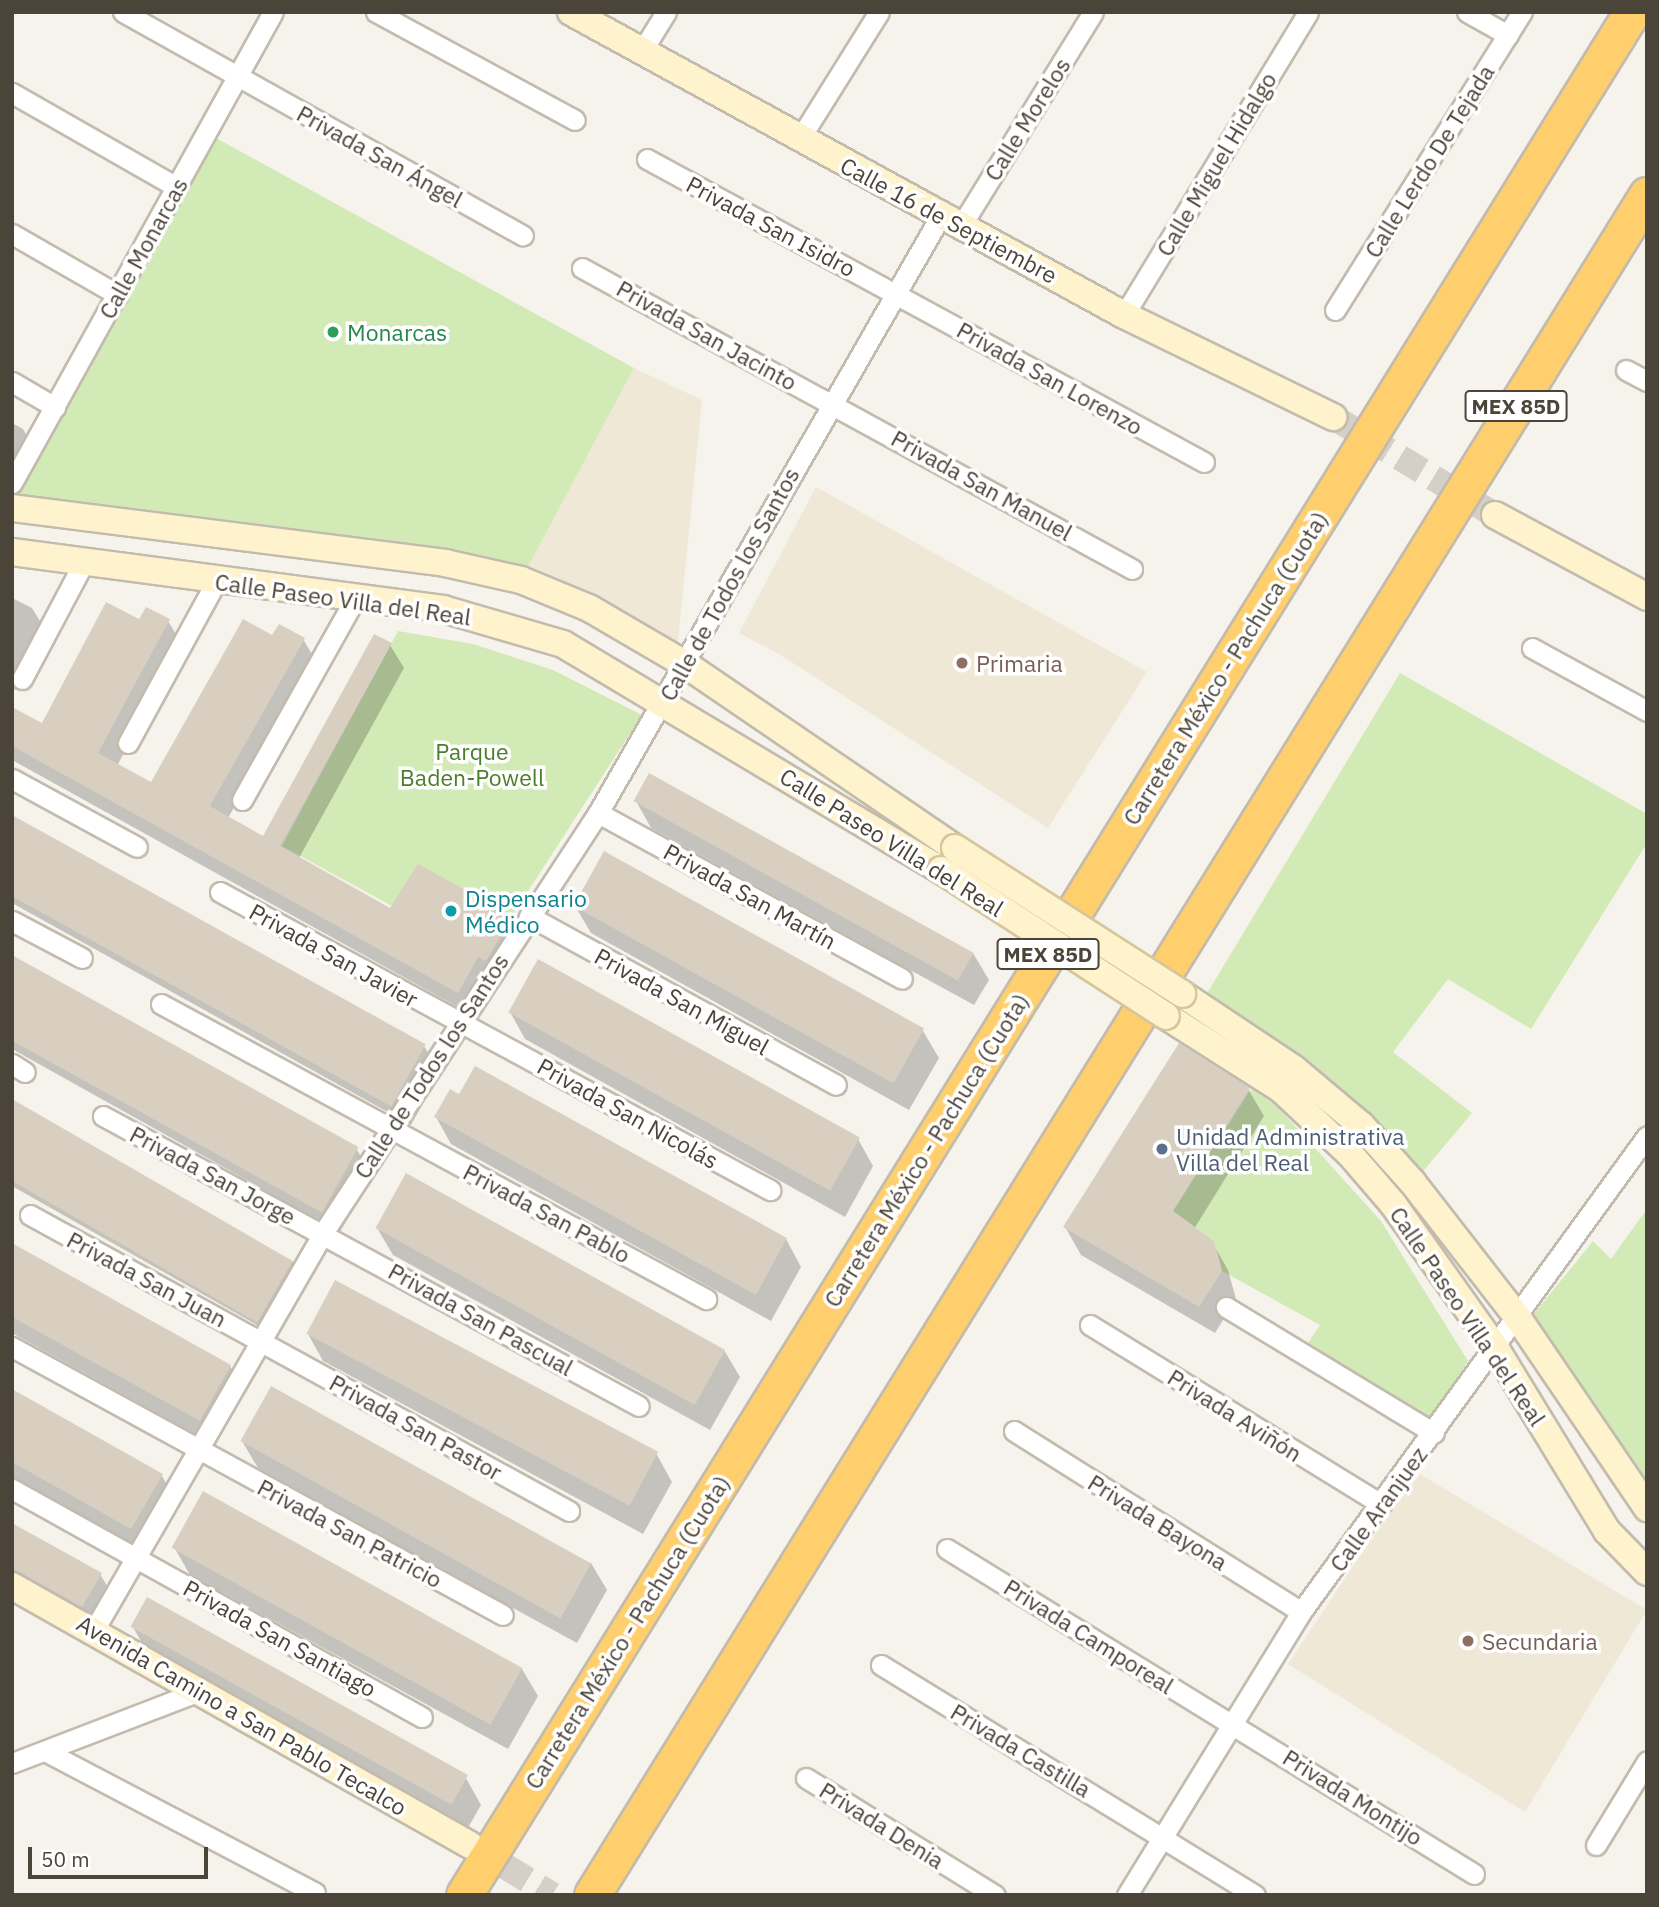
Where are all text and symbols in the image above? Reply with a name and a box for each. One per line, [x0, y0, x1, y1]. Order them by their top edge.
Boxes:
street label: Calle Morelos [978, 52, 1076, 186]
street label: Calle Lerdo De Tejada [1358, 59, 1500, 263]
street label: Calle Miguel Hidalgo [1150, 67, 1282, 261]
street label: Privada San Ángel [292, 99, 468, 213]
street label: Calle 16 de Septiembre [836, 151, 1062, 289]
street label: Privada San Isidro [682, 170, 860, 282]
street label: Calle Monarcas [93, 173, 193, 323]
street label: Privada San Jacinto [612, 274, 802, 396]
street label: Privada San Lorenzo [952, 316, 1148, 440]
place label: Monarcas [347, 318, 447, 346]
marker: Monarcas [325, 324, 341, 340]
road number: MEX 85D [1464, 388, 1568, 424]
street label: Privada San Manuel [887, 424, 1077, 546]
street label: Calle de Todos los Santos [653, 463, 805, 705]
street label: Carretera México - Pachuca (Cuota) [1117, 506, 1333, 830]
street label: Calle Paseo Villa del Real [213, 567, 473, 631]
place label: Primaria [976, 649, 1063, 677]
marker: Primaria [954, 655, 970, 671]
park label: Parque Baden-Powell [400, 737, 544, 791]
street label: Calle Paseo Villa del Real [775, 762, 1009, 922]
street label: Privada San Martín [659, 837, 841, 955]
place label: Dispensario Médico [465, 884, 587, 938]
street label: Privada San Javier [245, 897, 423, 1013]
marker: Dispensario Médico [443, 903, 459, 919]
road number: MEX 85D [996, 936, 1100, 972]
street label: Privada San Miguel [590, 942, 774, 1060]
street label: Calle de Todos los Santos [348, 948, 514, 1184]
street label: Carretera México - Pachuca (Cuota) [818, 988, 1034, 1312]
street label: Privada San Nicolás [533, 1052, 723, 1174]
street label: Privada San Jorge [125, 1120, 301, 1230]
place label: Unidad Administrativa Villa del Real [1176, 1122, 1404, 1176]
marker: Unidad Administrativa Villa del Real [1154, 1141, 1170, 1157]
street label: Privada San Pablo [459, 1157, 635, 1269]
street label: Calle Paseo Villa del Real [1384, 1201, 1552, 1431]
street label: Privada San Juan [63, 1225, 231, 1333]
street label: Privada San Pascual [384, 1257, 578, 1381]
street label: Privada Aviñón [1163, 1363, 1307, 1467]
street label: Privada San Pastor [325, 1368, 507, 1486]
street label: Calle Aranjuez [1324, 1441, 1432, 1577]
street label: Privada Bayona [1083, 1468, 1233, 1576]
street label: Carretera México - Pachuca (Cuota) [519, 1470, 735, 1794]
street label: Privada San Patricio [253, 1473, 447, 1593]
street label: Privada Camporeal [999, 1573, 1179, 1699]
street label: Privada San Santiago [179, 1574, 381, 1702]
street label: Avenida Camino a San Pablo Tecalco [72, 1609, 412, 1821]
place label: Secundaria [1482, 1627, 1598, 1655]
marker: Secundaria [1460, 1633, 1476, 1649]
street label: Privada Castilla [946, 1697, 1096, 1803]
street label: Privada Montijo [1278, 1743, 1428, 1851]
street label: Privada Denia [815, 1776, 949, 1874]
scale bar [32, 1834, 212, 1878]
text: 50 m [41, 1845, 90, 1873]

